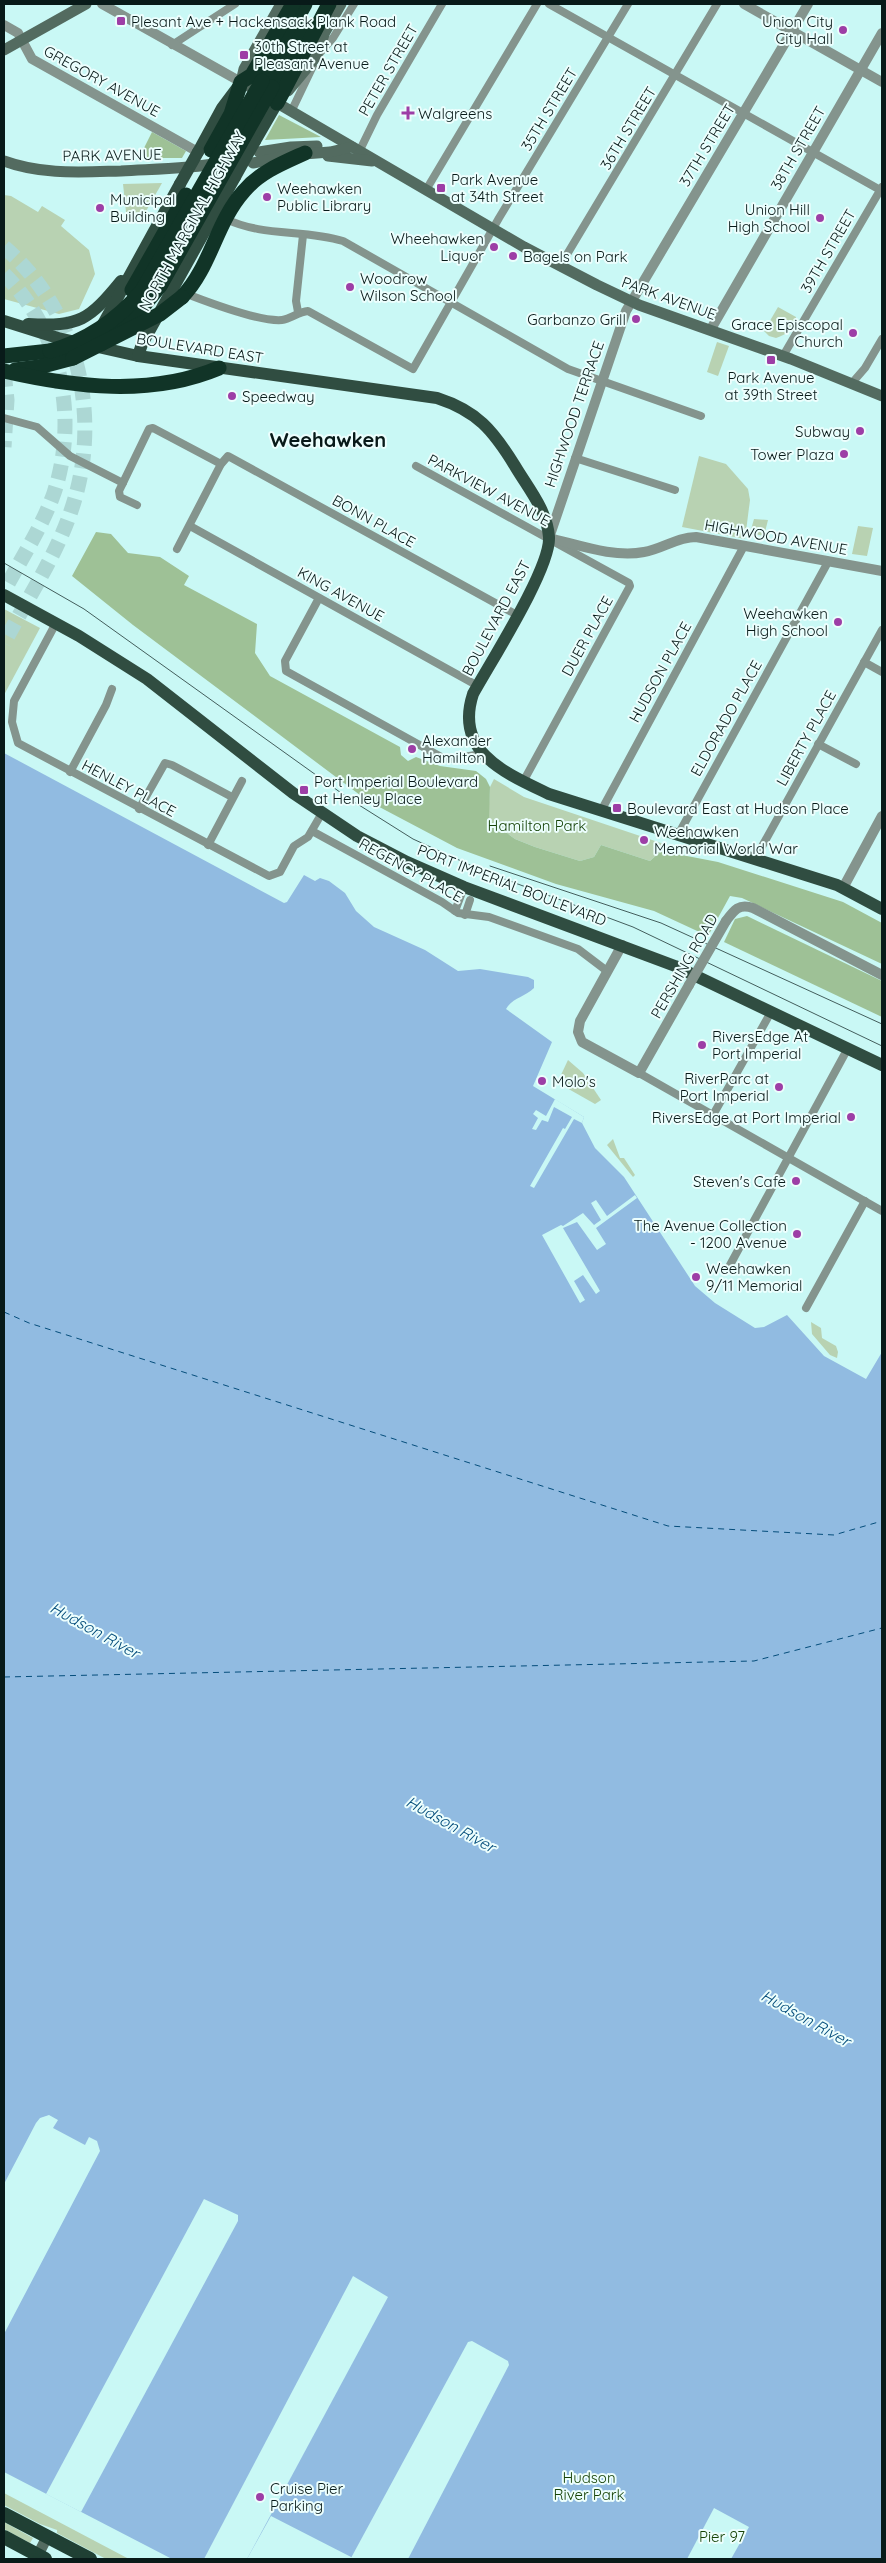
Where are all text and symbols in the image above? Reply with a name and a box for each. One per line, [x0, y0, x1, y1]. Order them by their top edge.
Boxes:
place label: Plesant Ave + Hackensack Plank Road [131, 12, 396, 31]
place label: Union City City Hall [762, 12, 833, 48]
marker: Plesant Ave + Hackensack Plank Road [115, 15, 127, 27]
street label: PETER STREET [354, 21, 422, 119]
marker: Union City City Hall [837, 24, 849, 36]
place label: 30th Street at Pleasant Avenue [254, 37, 369, 73]
street label: GREGORY AVENUE [40, 41, 164, 121]
marker: 30th Street at Pleasant Avenue [238, 49, 250, 61]
street label: 35TH STREET [517, 64, 581, 154]
street label: 36TH STREET [596, 83, 660, 173]
street label: 37TH STREET [675, 100, 739, 190]
street label: 38TH STREET [766, 103, 830, 193]
place label: Walgreens [418, 104, 492, 123]
marker: Walgreens [402, 107, 414, 119]
street label: NORTH MARGINAL HIGHWAY [135, 127, 250, 314]
street label: PARK AVENUE [62, 145, 162, 165]
place label: Park Avenue at 34th Street [451, 170, 544, 206]
place label: Weehawken Public Library [277, 179, 371, 215]
marker: Park Avenue at 34th Street [435, 182, 447, 194]
place label: Municipal Building [110, 190, 175, 226]
marker: Weehawken Public Library [261, 191, 273, 203]
place label: Union Hill High School [728, 200, 810, 236]
marker: Municipal Building [94, 202, 106, 214]
street label: 39TH STREET [796, 206, 860, 296]
marker: Union Hill High School [814, 212, 826, 224]
place label: Wheehawken Liquor [390, 229, 484, 265]
marker: Wheehawken Liquor [488, 241, 500, 253]
place label: Bagels on Park [523, 247, 628, 266]
marker: Bagels on Park [507, 250, 519, 262]
place label: Woodrow Wilson School [360, 269, 456, 305]
street label: PARK AVENUE [619, 272, 719, 324]
marker: Woodrow Wilson School [344, 281, 356, 293]
place label: Garbanzo Grill [527, 310, 626, 329]
marker: Garbanzo Grill [630, 313, 642, 325]
place label: Grace Episcopal Church [731, 315, 843, 351]
marker: Grace Episcopal Church [847, 327, 859, 339]
street label: BOULEVARD EAST [135, 329, 265, 367]
street label: HIGHWOOD TERRACE [540, 338, 608, 490]
marker: Park Avenue at 39th Street [765, 354, 777, 366]
place label: Park Avenue at 39th Street [724, 368, 818, 404]
place label: Speedway [242, 387, 315, 406]
marker: Speedway [226, 390, 238, 402]
place label: Subway [795, 422, 850, 441]
marker: Subway [854, 425, 866, 437]
district label: Weehawken [270, 427, 386, 452]
place label: Tower Plaza [750, 445, 834, 464]
marker: Tower Plaza [838, 448, 850, 460]
street label: PARKVIEW AVENUE [425, 450, 553, 530]
street label: BONN PLACE [329, 490, 419, 552]
street label: HIGHWOOD AVENUE [703, 515, 849, 559]
street label: BOULEVARD EAST [457, 557, 535, 679]
street label: KING AVENUE [294, 562, 388, 626]
street label: DUER PLACE [557, 592, 617, 680]
place label: Weehawken High School [743, 604, 828, 640]
marker: Weehawken High School [832, 616, 844, 628]
street label: HUDSON PLACE [625, 618, 695, 726]
street label: ELDORADO PLACE [686, 657, 766, 779]
street label: LIBERTY PLACE [772, 687, 840, 789]
place label: Alexander Hamilton [422, 731, 492, 767]
marker: Alexander Hamilton [406, 743, 418, 755]
street label: HENLEY PLACE [79, 755, 179, 821]
place label: Port Imperial Boulevard at Henley Place [314, 772, 478, 808]
marker: Port Imperial Boulevard at Henley Place [298, 784, 310, 796]
place label: Boulevard East at Hudson Place [627, 799, 849, 818]
marker: Boulevard East at Hudson Place [611, 802, 623, 814]
park label: Hamilton Park [488, 816, 586, 835]
place label: Weehawken Memorial World War [654, 822, 798, 858]
street label: REGENCY PLACE [356, 834, 466, 906]
marker: Weehawken Memorial World War [638, 834, 650, 846]
street label: PORT IMPERIAL BOULEVARD [415, 840, 609, 930]
street label: PERSHING ROAD [646, 910, 722, 1022]
place label: RiversEdge At Port Imperial [712, 1027, 808, 1063]
marker: RiversEdge At Port Imperial [696, 1039, 708, 1051]
place label: RiverParc at Port Imperial [680, 1069, 769, 1105]
place label: Molo's [552, 1072, 596, 1091]
marker: Molo's [536, 1075, 548, 1087]
marker: RiverParc at Port Imperial [773, 1081, 785, 1093]
place label: RiversEdge at Port Imperial [652, 1108, 841, 1127]
marker: RiversEdge at Port Imperial [845, 1111, 857, 1123]
place label: Steven's Cafe [693, 1172, 786, 1191]
marker: Steven's Cafe [790, 1175, 802, 1187]
place label: The Avenue Collection - 1200 Avenue [634, 1216, 787, 1252]
marker: The Avenue Collection - 1200 Avenue [791, 1228, 803, 1240]
place label: Weehawken 9/11 Memorial [706, 1259, 803, 1295]
marker: Weehawken 9/11 Memorial [690, 1271, 702, 1283]
water label: Hudson River [47, 1597, 145, 1664]
water label: Hudson River [403, 1791, 501, 1858]
water label: Hudson River [758, 1985, 856, 2052]
park label: Hudson River Park [553, 2468, 625, 2504]
place label: Cruise Pier Parking [270, 2479, 344, 2515]
marker: Cruise Pier Parking [254, 2491, 266, 2503]
park label: Pier 97 [699, 2527, 745, 2546]

